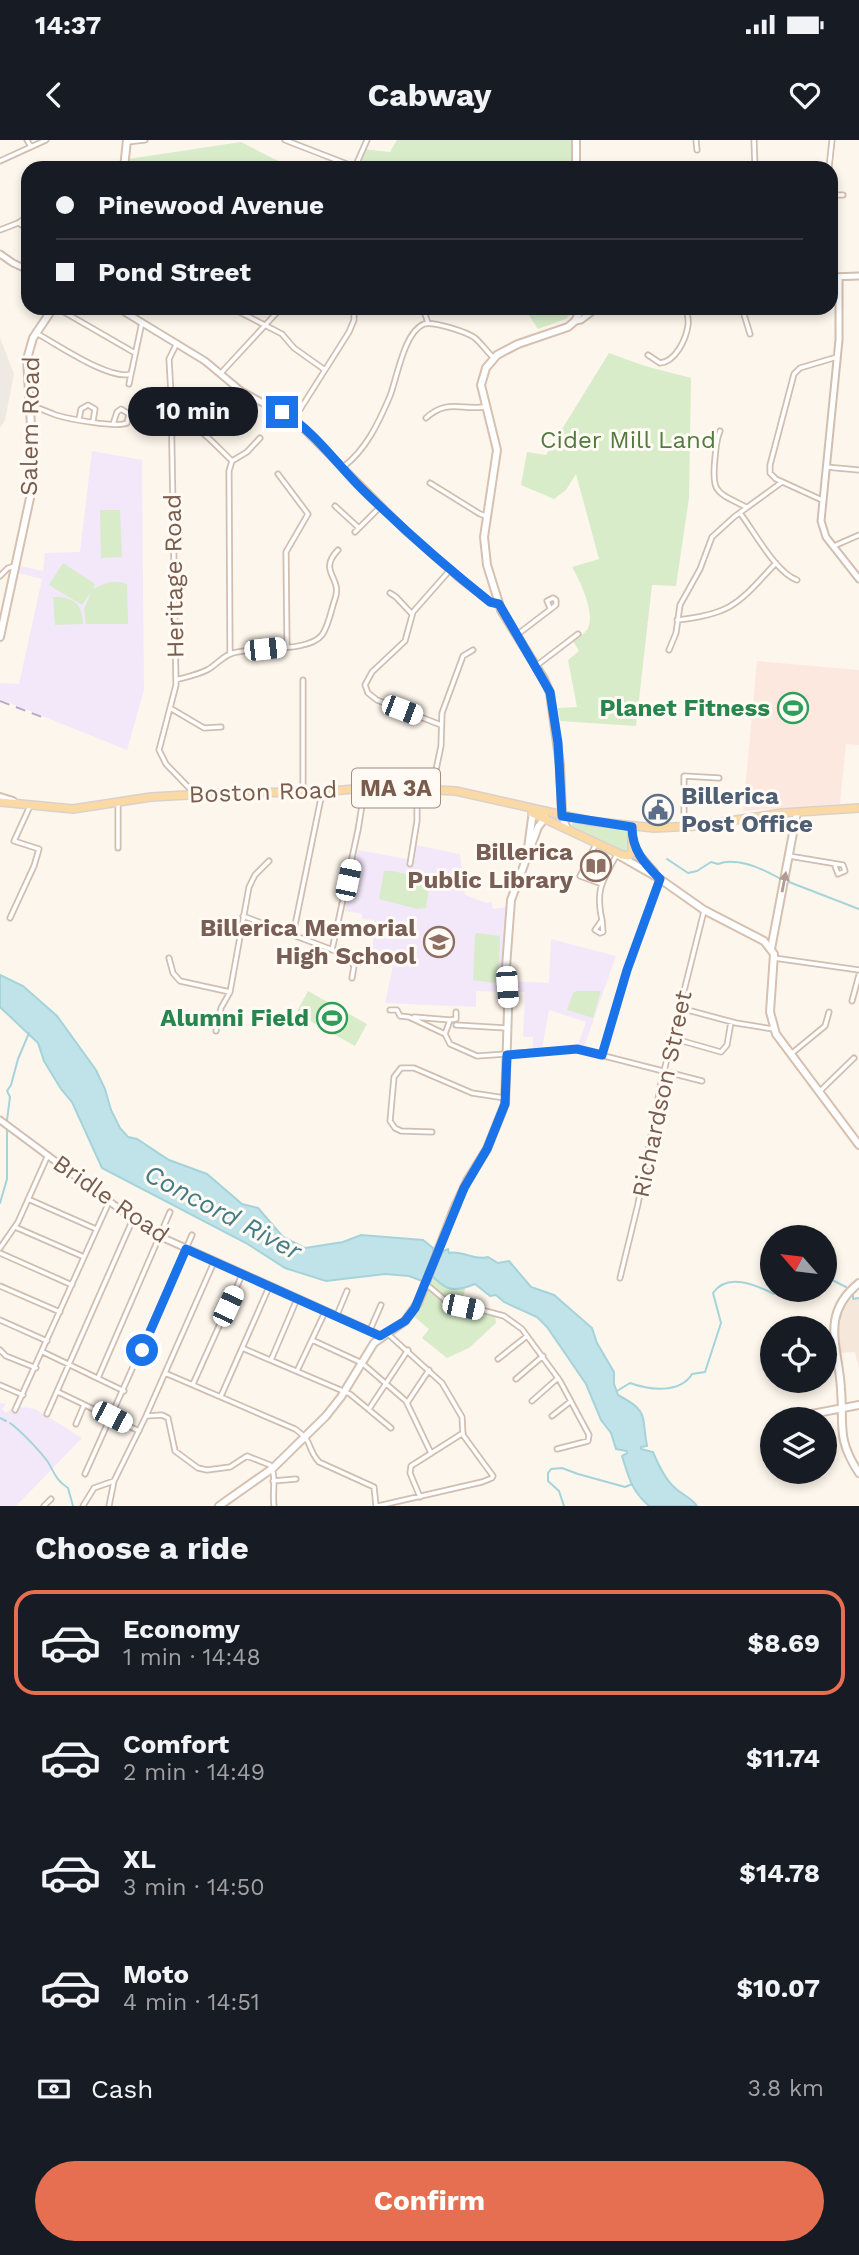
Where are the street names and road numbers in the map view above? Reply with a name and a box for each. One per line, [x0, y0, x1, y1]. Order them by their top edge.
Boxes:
street label: Salem Road [15, 356, 45, 496]
street label: Heritage Road [159, 494, 189, 658]
road number: MA 3A [352, 768, 440, 808]
street label: Boston Road [188, 775, 338, 809]
street label: Richardson Street [626, 988, 698, 1200]
street label: Bridle Road [48, 1149, 174, 1249]

